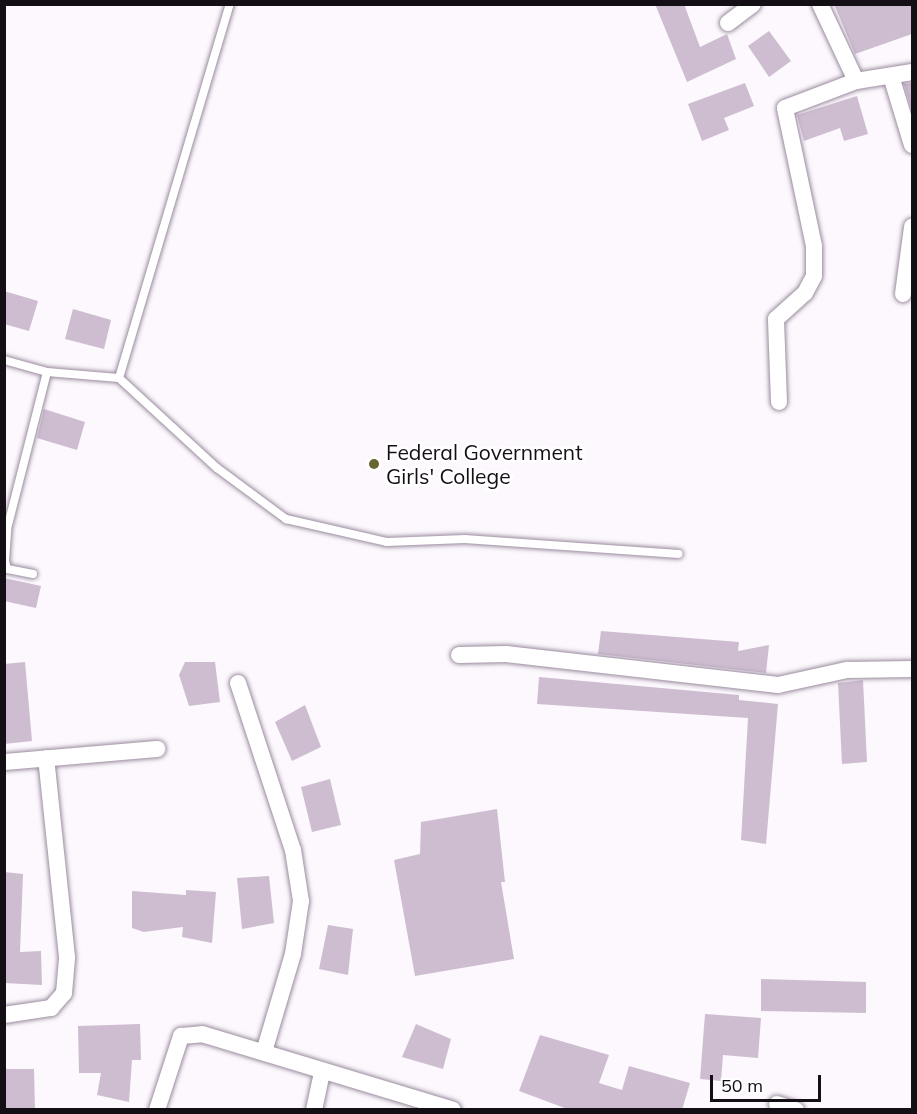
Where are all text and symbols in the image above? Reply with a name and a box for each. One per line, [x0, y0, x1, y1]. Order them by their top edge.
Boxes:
place label: Federal Government Girls' College [386, 439, 583, 489]
marker: Federal Government Girls' College [367, 457, 381, 471]
scale bar [713, 1063, 824, 1101]
text: 50 m [721, 1074, 763, 1097]

